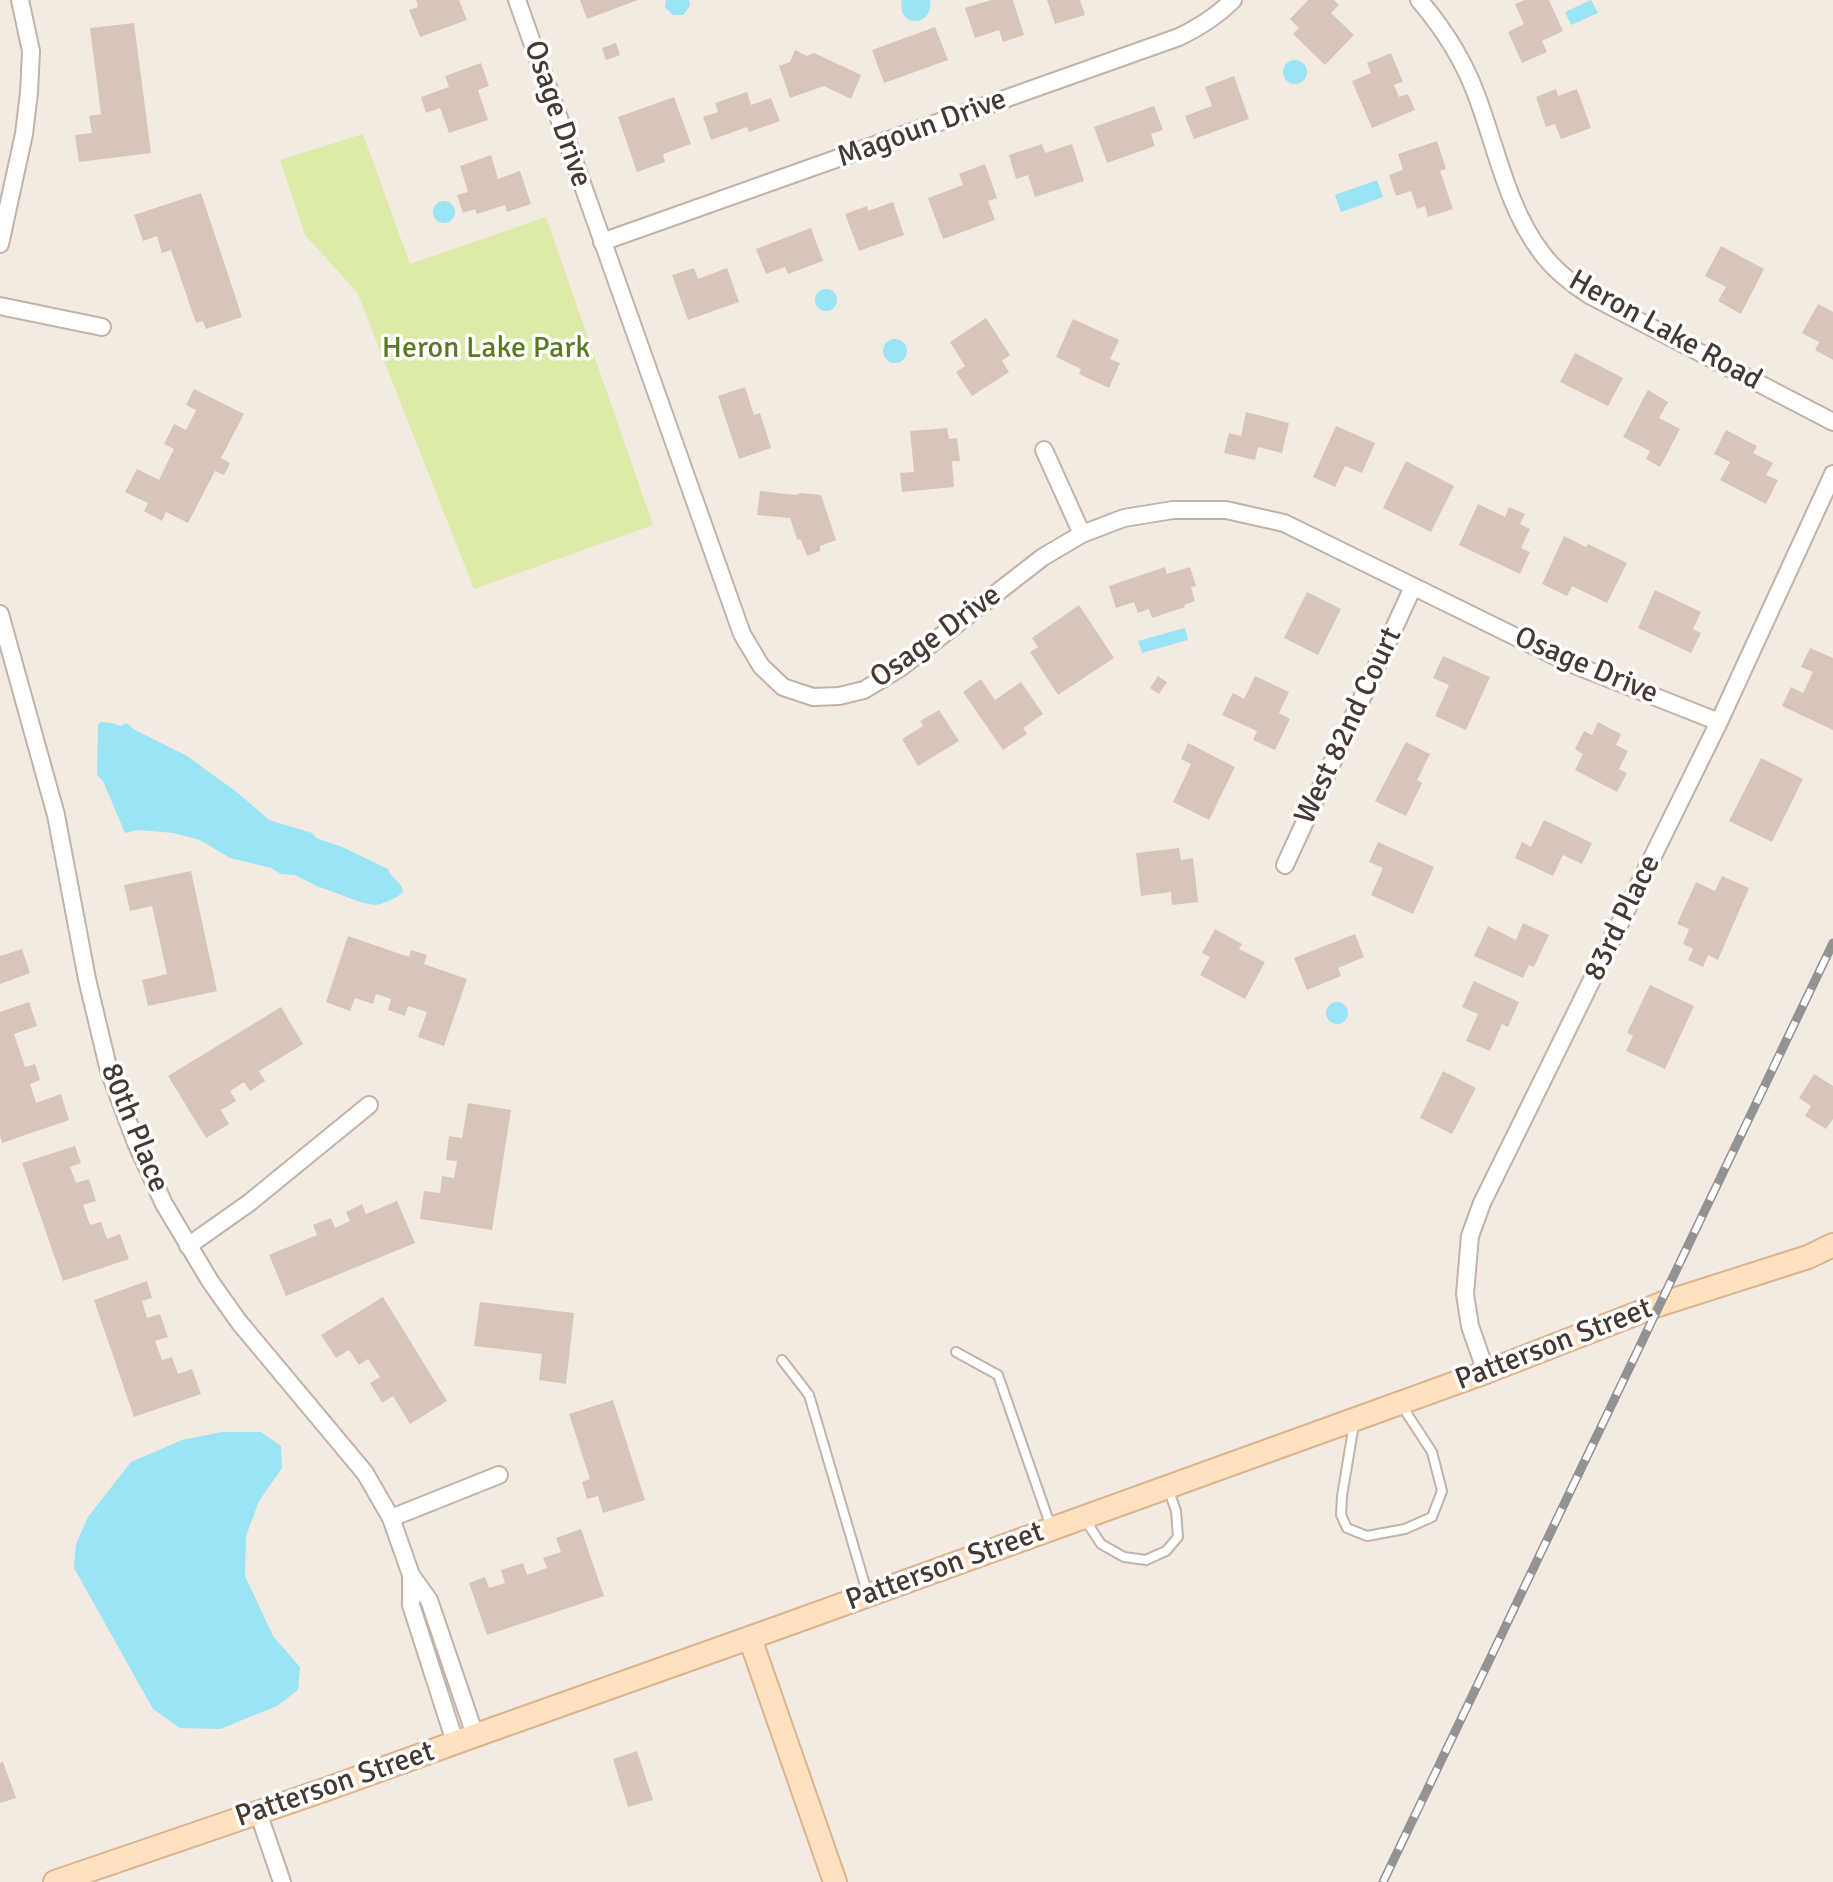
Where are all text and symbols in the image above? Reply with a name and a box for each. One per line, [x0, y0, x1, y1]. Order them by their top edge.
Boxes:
street label: Osage Drive [515, 36, 599, 192]
street label: Magoun Drive [833, 82, 1011, 176]
street label: Heron Lake Road [1562, 263, 1768, 399]
park label: Heron Lake Park [382, 331, 590, 367]
street label: Osage Drive [864, 578, 1008, 696]
street label: Osage Drive [1509, 620, 1663, 712]
street label: West 82nd Court [1288, 622, 1410, 830]
street label: 83rd Place [1577, 849, 1669, 987]
street label: 80th Place [92, 1058, 176, 1198]
street label: Patterson Street [1451, 1291, 1657, 1399]
street label: Patterson Street [841, 1515, 1049, 1619]
street label: Patterson Street [231, 1734, 439, 1836]

